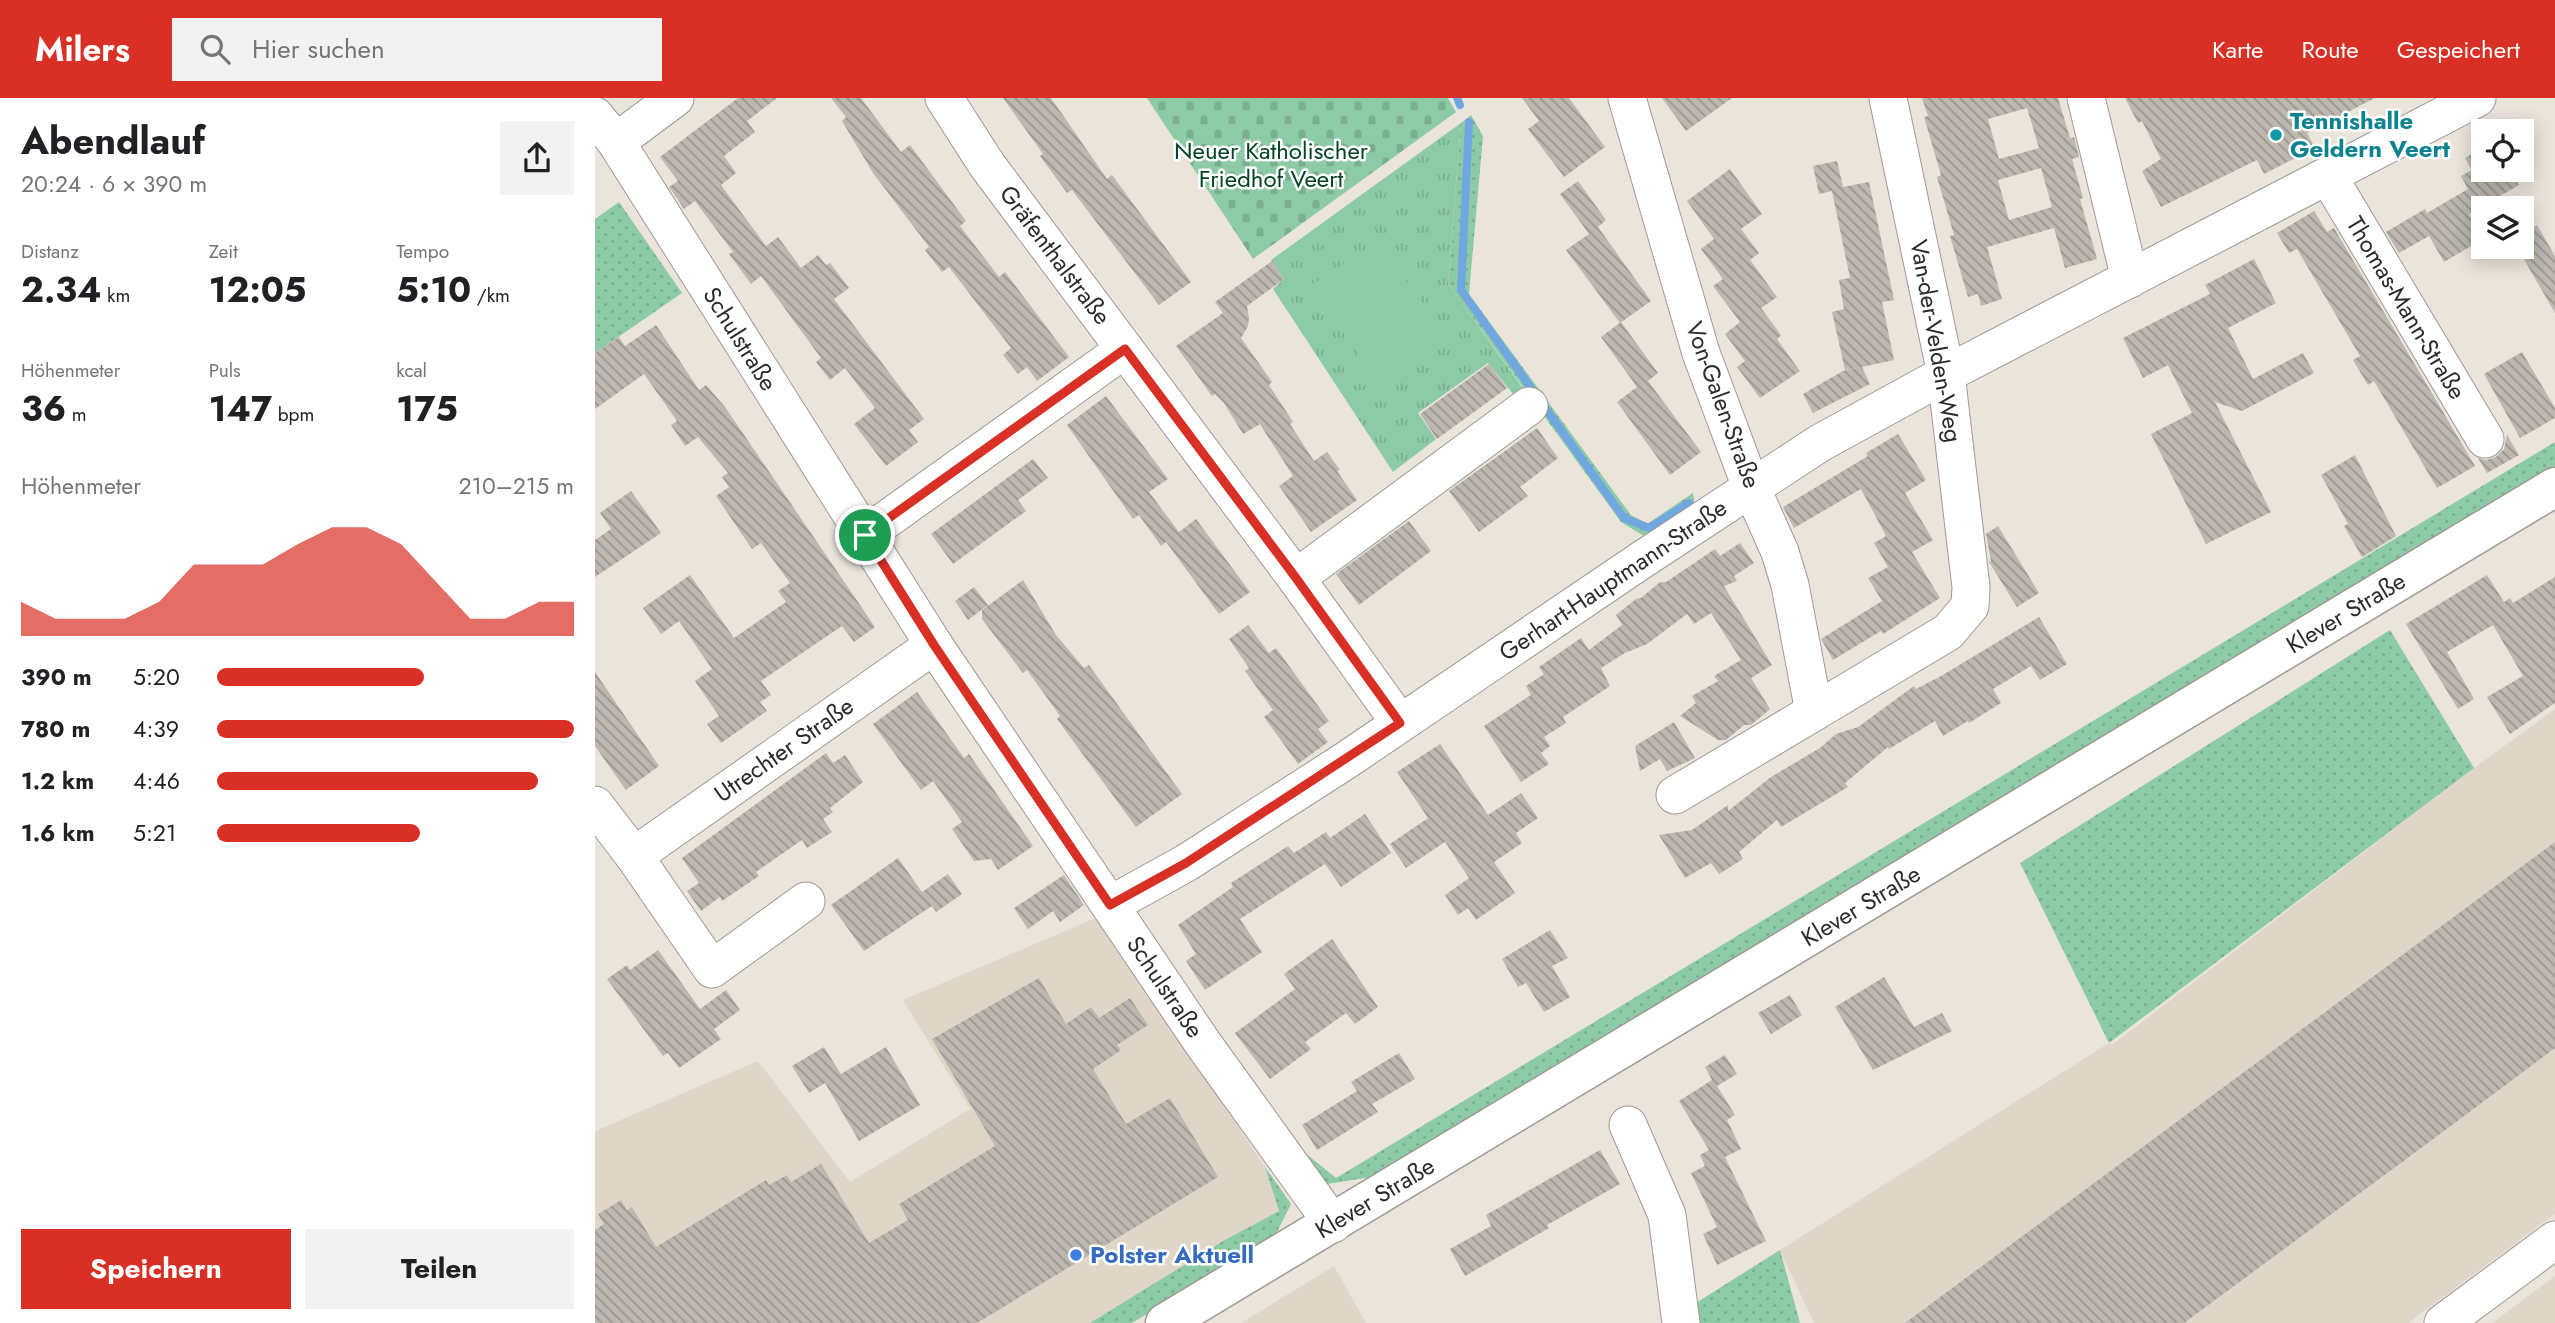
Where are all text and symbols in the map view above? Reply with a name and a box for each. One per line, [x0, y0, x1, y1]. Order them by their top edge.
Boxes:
search box [172, 18, 662, 81]
text: Milers [35, 26, 130, 73]
icon: search [196, 30, 234, 68]
text: Hier suchen [252, 30, 385, 68]
text: Karte [2212, 32, 2263, 67]
text: Route [2301, 32, 2359, 67]
text: Gespeichert [2397, 32, 2520, 67]
place label: Tennishalle Geldern Veert [2290, 103, 2450, 166]
text: Abendlauf [21, 113, 205, 168]
map controls [2471, 119, 2534, 259]
button: locate [2471, 119, 2534, 182]
button: share [500, 121, 574, 195]
marker: Tennishalle Geldern Veert [2268, 127, 2284, 143]
park label: Neuer Katholischer Friedhof Veert [1174, 133, 1369, 196]
text: 20:24 · 6 × 390 m [21, 167, 207, 201]
street label: Gräfenthalstraße [991, 178, 1120, 332]
button: layers [2471, 196, 2534, 259]
street label: Thomas-Mann-Straße [2338, 210, 2475, 406]
street label: Van-der-Velden-Weg [1901, 237, 1972, 445]
text: Distanz [21, 238, 79, 265]
text: Zeit [209, 238, 238, 265]
text: Tempo [396, 238, 449, 265]
text: 2.34 [21, 265, 101, 315]
text: 12:05 [209, 265, 306, 315]
text: 5:10 [396, 265, 471, 315]
street label: Schulstraße [695, 280, 786, 397]
text: km [101, 282, 130, 309]
text: /km [471, 282, 510, 309]
street label: Von-Galen-Straße [1677, 317, 1770, 493]
text: Höhenmeter [21, 357, 120, 384]
text: Puls [209, 357, 241, 384]
text: kcal [396, 357, 427, 384]
text: 36 [21, 384, 66, 434]
text: 147 [209, 384, 272, 434]
text: 175 [396, 384, 458, 434]
text: m [66, 401, 87, 428]
text: bpm [272, 401, 314, 428]
text: Höhenmeter [21, 469, 141, 503]
text: 210–215 m [458, 469, 574, 503]
street label: Gerhart-Hauptmann-Straße [1492, 490, 1734, 669]
pin [835, 505, 895, 565]
icon: arrive [846, 516, 884, 554]
street label: Klever Straße [2279, 563, 2412, 662]
text: 390 m [21, 660, 92, 694]
text: 5:20 [133, 660, 180, 694]
street label: Utrechter Straße [707, 688, 861, 811]
text: 780 m [21, 712, 90, 746]
text: 4:39 [133, 712, 179, 746]
text: 1.2 km [21, 764, 94, 798]
text: 4:46 [133, 764, 180, 798]
text: 1.6 km [21, 816, 95, 850]
text: 5:21 [133, 816, 176, 850]
street label: Klever Straße [1794, 856, 1927, 955]
street label: Schulstraße [1118, 929, 1212, 1045]
street label: Klever Straße [1308, 1148, 1441, 1247]
button: Speichern [21, 1229, 291, 1309]
button: Teilen [305, 1229, 574, 1309]
place label: Polster Aktuell [1090, 1237, 1254, 1272]
marker: Polster Aktuell [1068, 1247, 1084, 1263]

